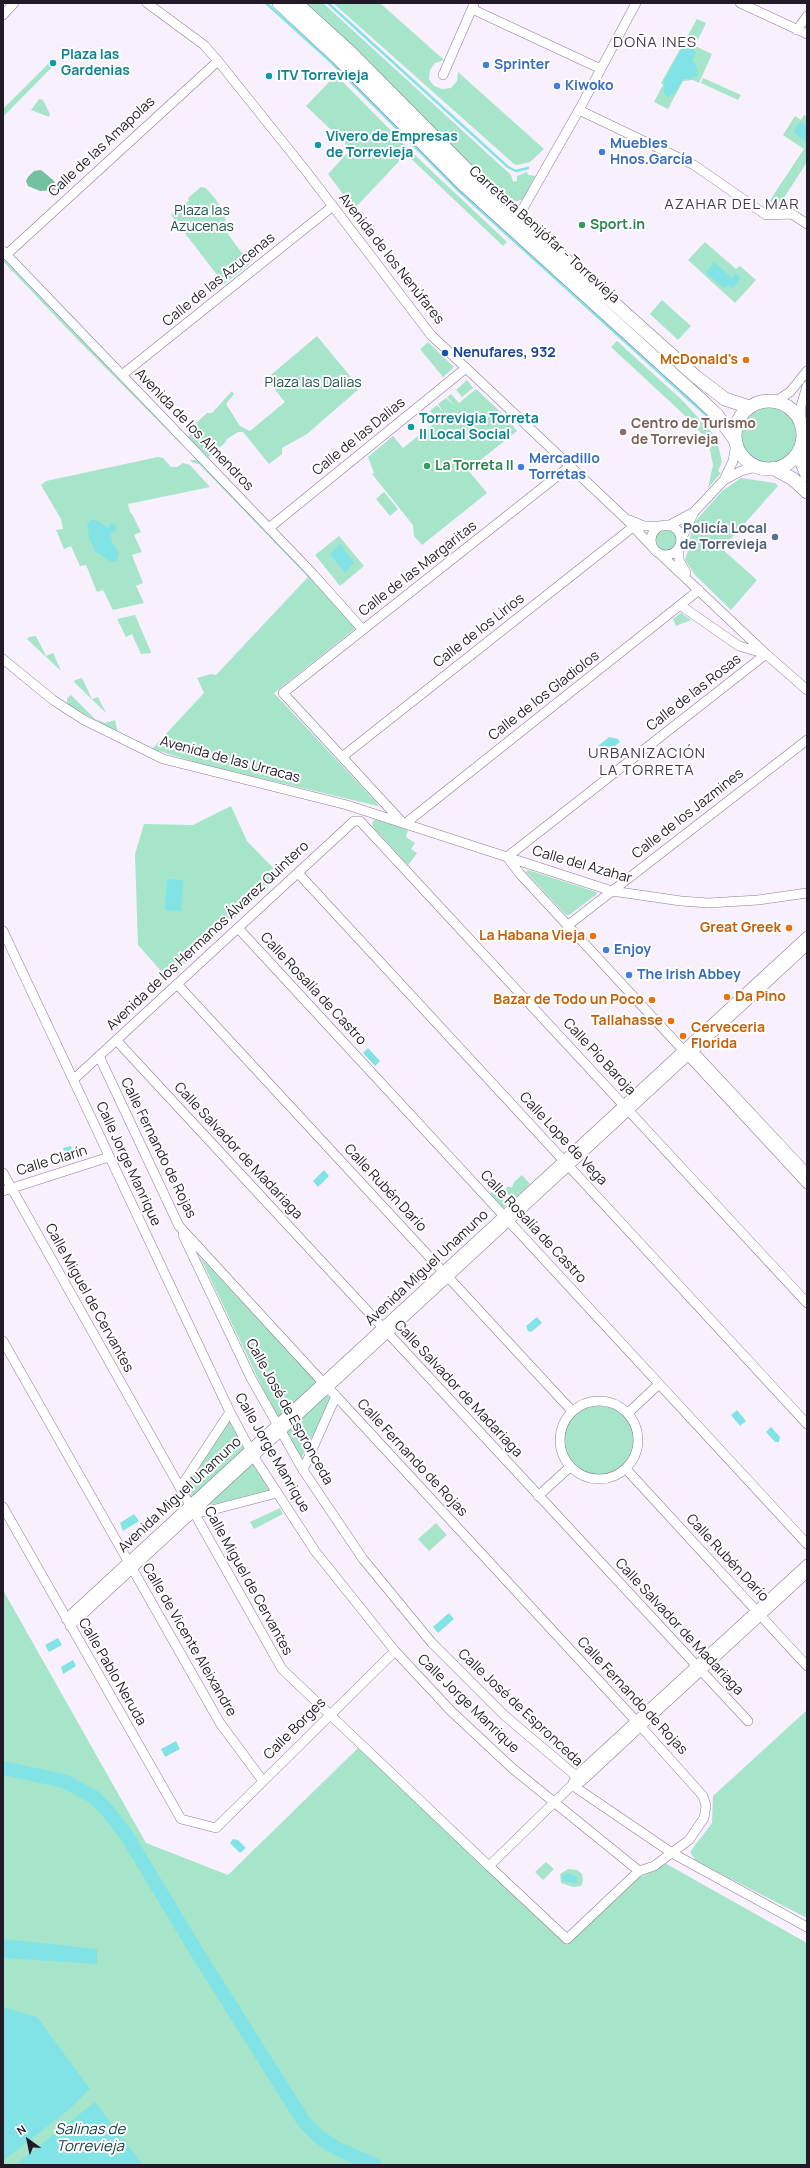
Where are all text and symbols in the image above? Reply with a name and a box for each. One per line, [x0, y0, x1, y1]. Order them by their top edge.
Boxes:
district label: DOÑA INES [613, 34, 697, 52]
place label: Plaza las Gardenias [61, 47, 130, 80]
place label: Sprinter [494, 57, 550, 73]
marker: Plaza las Gardenias [48, 58, 58, 68]
marker: Sprinter [481, 60, 491, 70]
place label: ITV Torrevieja [277, 68, 369, 84]
marker: ITV Torrevieja [264, 71, 274, 81]
place label: Kiwoko [565, 78, 614, 94]
marker: Kiwoko [552, 81, 562, 91]
street label: Calle de las Amapolas [45, 93, 159, 201]
place label: Vivero de Empresas de Torrevieja [326, 129, 458, 162]
place label: Muebles Hnos.García [610, 136, 693, 168]
marker: Vivero de Empresas de Torrevieja [313, 140, 323, 150]
marker: Muebles Hnos.García [597, 147, 607, 157]
street label: Carretera Benijófar - Torrevieja [465, 163, 623, 307]
street label: Avenida de los Nenúfares [335, 190, 447, 328]
district label: AZAHAR DEL MAR [664, 196, 800, 214]
park label: Plaza las Azucenas [170, 203, 234, 236]
place label: Sport.in [590, 217, 645, 233]
marker: Sport.in [577, 220, 587, 230]
street label: Calle de las Azucenas [160, 230, 278, 330]
place label: Nenufares, 932 [453, 345, 556, 361]
marker: Nenufares, 932 [440, 348, 450, 358]
place label: McDonald's [660, 352, 738, 368]
marker: McDonald's [741, 355, 751, 365]
street label: Avenida de los Almendros [131, 365, 257, 495]
park label: Plaza las Dalias [264, 375, 362, 391]
street label: Calle de las Dalias [309, 394, 409, 480]
place label: Torrevigia Torreta II Local Social [419, 411, 539, 444]
place label: Centro de Turismo de Torrevieja [631, 416, 756, 448]
marker: Torrevigia Torreta II Local Social [406, 422, 416, 432]
marker: Centro de Turismo de Torrevieja [618, 427, 628, 437]
place label: Mercadillo Torretas [529, 451, 600, 484]
place label: La Torreta II [435, 458, 514, 474]
marker: La Torreta II [422, 461, 432, 471]
marker: Mercadillo Torretas [516, 462, 526, 472]
street label: Calle de las Margaritas [356, 518, 480, 620]
place label: Policía Local de Torrevieja [680, 521, 767, 554]
marker: Policía Local de Torrevieja [770, 532, 780, 542]
street label: Calle de los Lirios [430, 590, 528, 672]
street label: Calle de los Gladiolos [485, 648, 603, 744]
street label: Calle de las Rosas [643, 651, 745, 735]
street label: Avenida de las Urracas [158, 733, 302, 787]
district label: URBANIZACIÓN LA TORRETA [588, 745, 706, 780]
street label: Calle de los Jazmines [629, 765, 747, 863]
street label: Avenida de los Hermanos Álvarez Quintero [103, 838, 313, 1034]
street label: Calle del Azahar [530, 843, 634, 887]
place label: Great Greek [700, 920, 781, 936]
marker: Great Greek [784, 923, 794, 933]
place label: La Habana Vieja [479, 928, 585, 944]
street label: Calle Rosalía de Castro [256, 929, 370, 1049]
marker: La Habana Vieja [588, 931, 598, 941]
place label: Enjoy [614, 942, 651, 958]
marker: Enjoy [601, 945, 611, 955]
place label: The Irish Abbey [637, 967, 741, 983]
marker: The Irish Abbey [624, 970, 634, 980]
place label: Da Pino [735, 989, 786, 1005]
place label: Bazar de Todo un Poco [493, 992, 644, 1008]
marker: Da Pino [722, 992, 732, 1002]
marker: Bazar de Todo un Poco [647, 995, 657, 1005]
place label: Tallahasse [591, 1013, 663, 1029]
street label: Calle Pío Baroja [559, 1015, 639, 1099]
marker: Tallahasse [666, 1016, 676, 1026]
place label: Cerveceria Florida [691, 1020, 765, 1052]
marker: Cerveceria Florida [678, 1031, 688, 1041]
street label: Calle Fernando de Rojas [117, 1075, 199, 1221]
street label: Calle Salvador de Madariaga [170, 1079, 306, 1223]
street label: Calle Lope de Vega [516, 1089, 610, 1189]
street label: Calle Jorge Manrique [92, 1099, 164, 1229]
street label: Calle Rubén Darío [340, 1141, 430, 1235]
street label: Calle Clarín [15, 1142, 89, 1180]
street label: Calle Rosalía de Castro [476, 1167, 590, 1287]
street label: Avenida Miguel Unamuno [362, 1207, 492, 1329]
street label: Calle Miguel de Cervantes [41, 1221, 137, 1375]
street label: Calle Salvador de Madariaga [390, 1317, 526, 1461]
street label: Calle José de Espronceda [242, 1336, 336, 1488]
street label: Calle Jorge Manrique [231, 1390, 313, 1516]
street label: Calle Fernando de Rojas [353, 1396, 471, 1520]
street label: Avenida Miguel Unamuno [115, 1434, 245, 1556]
street label: Calle Miguel de Cervantes [200, 1504, 296, 1658]
street label: Calle Rubén Darío [682, 1511, 772, 1605]
street label: Calle Salvador de Madariaga [611, 1555, 747, 1699]
street label: Calle de Vicente Aleixandre [138, 1560, 240, 1720]
street label: Calle Pablo Neruda [74, 1615, 150, 1729]
street label: Calle Fernando de Rojas [573, 1634, 691, 1758]
street label: Calle José de Espronceda [454, 1646, 586, 1770]
street label: Calle Jorge Manrique [414, 1651, 522, 1757]
street label: Calle Borges [261, 1695, 329, 1763]
north arrow [8, 2120, 48, 2160]
text: N [14, 2121, 29, 2138]
water label: Salinas de Torrevieja [55, 2121, 125, 2156]

